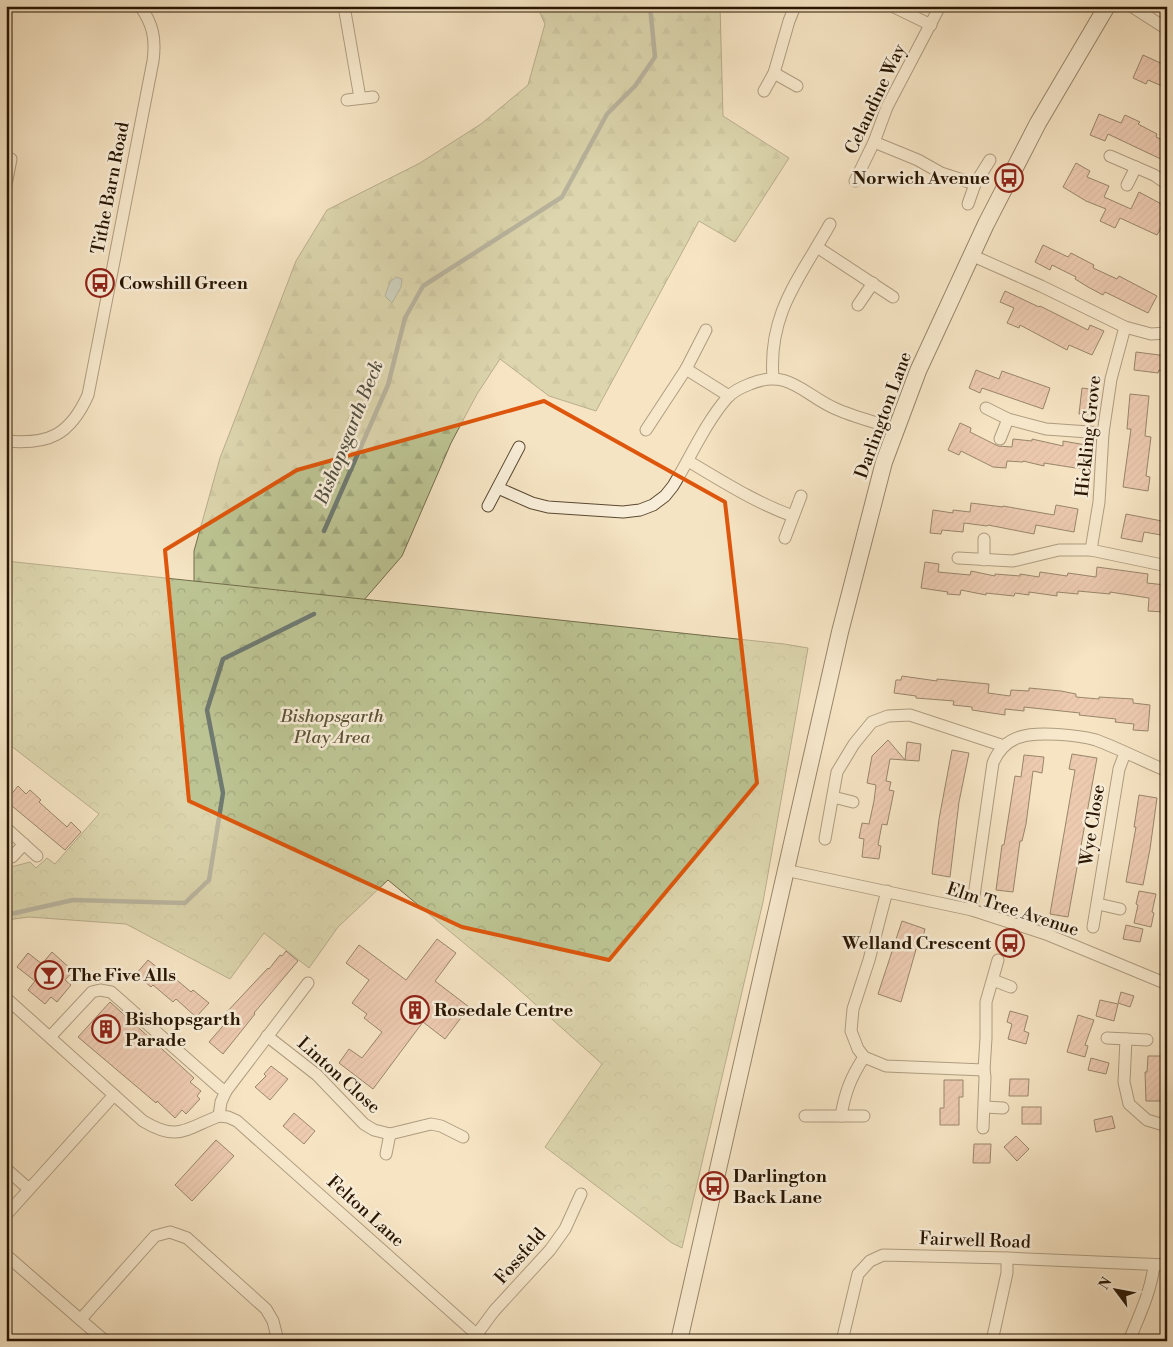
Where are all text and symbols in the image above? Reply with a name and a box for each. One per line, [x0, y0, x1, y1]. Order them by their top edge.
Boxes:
street label: Celandine Way [840, 40, 911, 158]
street label: Tithe Barn Road [86, 119, 135, 256]
bus stop icon: Norwich Avenue [994, 163, 1024, 193]
place label: Norwich Avenue [852, 167, 990, 190]
bus stop icon: Cowshill Green [85, 268, 115, 298]
place label: Cowshill Green [119, 272, 248, 295]
street label: Darlington Lane [850, 349, 917, 482]
water label: Bishopsgarth Beck [309, 357, 389, 509]
street label: Hickling Grove [1071, 374, 1106, 498]
park label: Bishopsgarth Play Area [279, 705, 385, 749]
street label: Wye Close [1075, 783, 1110, 868]
street label: Elm Tree Avenue [944, 877, 1082, 942]
bus stop icon: Welland Crescent [995, 928, 1025, 958]
place label: Welland Crescent [841, 932, 992, 955]
bar icon: The Five Alls [34, 960, 64, 990]
place label: The Five Alls [68, 964, 176, 987]
building icon: Rosedale Centre [400, 995, 430, 1025]
place label: Rosedale Centre [434, 999, 574, 1022]
place label: Bishopsgarth Parade [125, 1008, 241, 1052]
building icon: Bishopsgarth Parade [91, 1014, 121, 1044]
street label: Linton Close [292, 1032, 385, 1119]
place label: Darlington Back Lane [733, 1165, 827, 1209]
street label: Felton Lane [322, 1171, 409, 1252]
bus stop icon: Darlington Back Lane [699, 1171, 729, 1201]
street label: Fossfeld [490, 1223, 552, 1289]
street label: Fairwell Road [919, 1227, 1032, 1254]
north arrow [1090, 1264, 1140, 1314]
text: N [1095, 1274, 1116, 1293]

